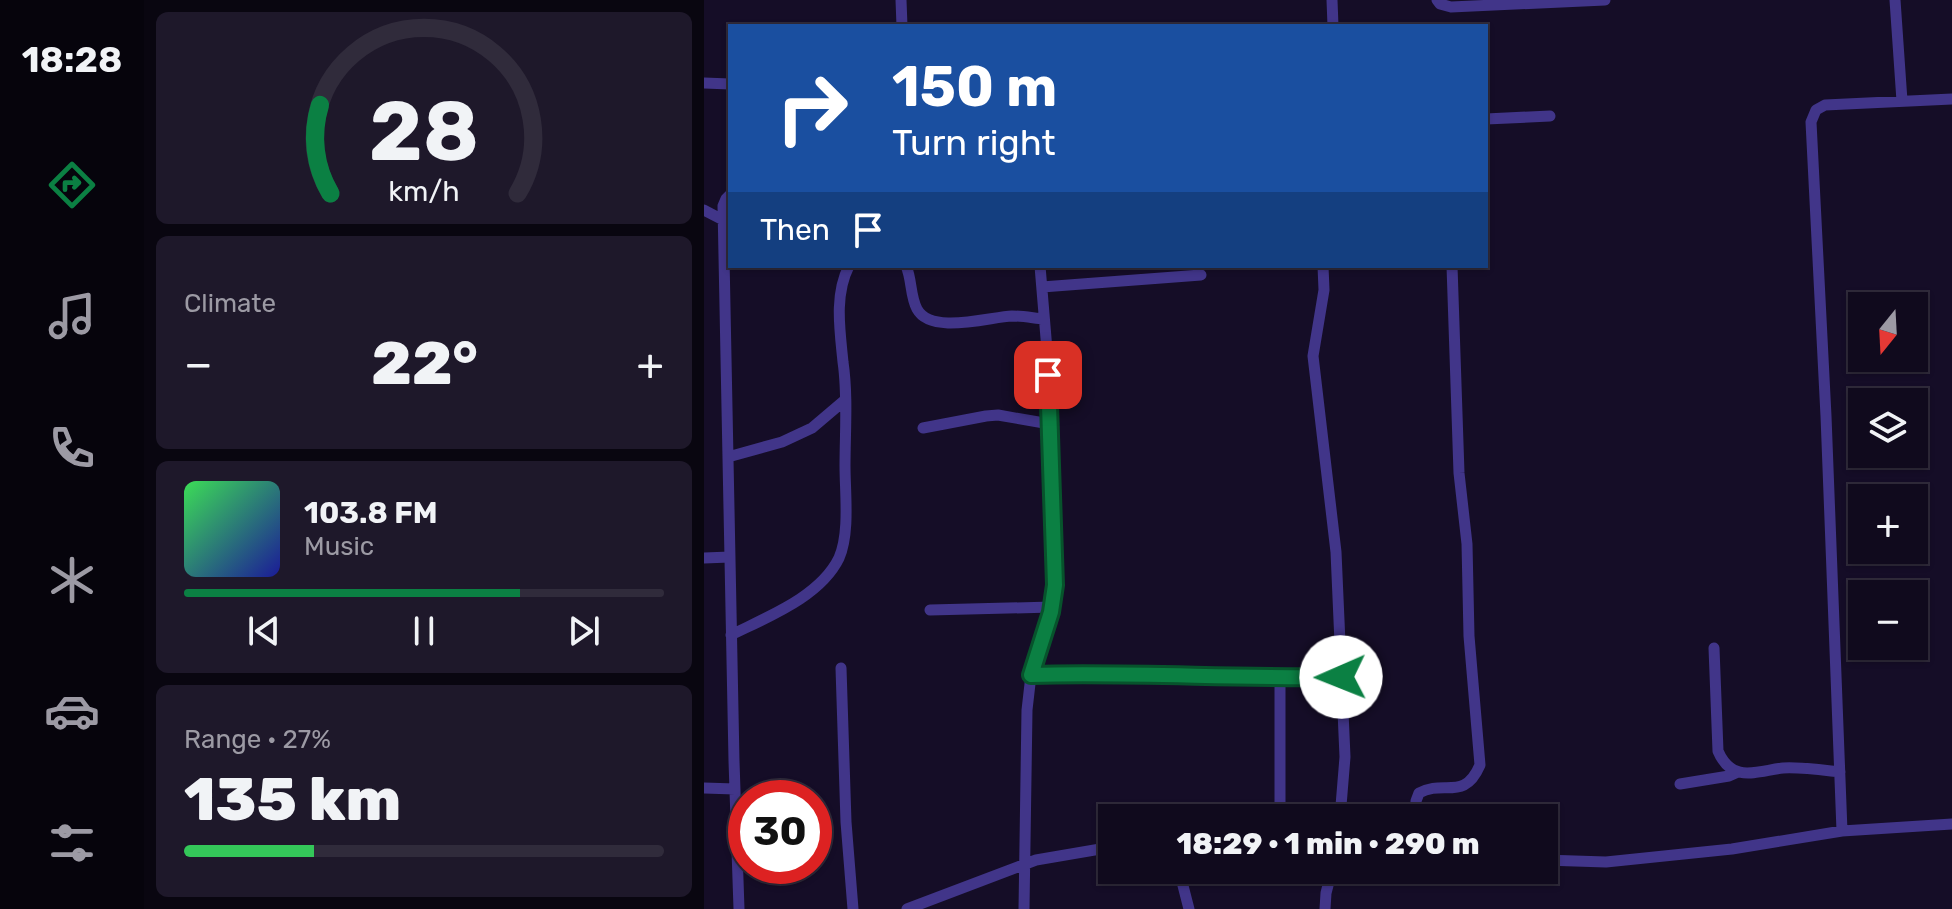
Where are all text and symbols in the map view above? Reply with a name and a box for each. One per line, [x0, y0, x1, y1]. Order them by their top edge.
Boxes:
text: 18:28 [22, 38, 122, 81]
text: 150 m [892, 54, 1057, 120]
icon: right [760, 56, 864, 160]
text: 28 [369, 82, 479, 181]
text: Turn right [892, 121, 1056, 164]
icon: directions [44, 157, 100, 213]
text: km/h [388, 174, 460, 208]
icon: arrive [846, 208, 890, 252]
text: Then [760, 212, 830, 248]
icon: music [44, 288, 100, 344]
text: Climate [184, 288, 276, 319]
north arrow [1848, 292, 1928, 372]
map controls [1848, 292, 1928, 660]
text: 22° [371, 328, 478, 399]
text: − [184, 338, 213, 390]
text: + [637, 338, 664, 390]
pin [1014, 341, 1082, 409]
icon: arrive [1026, 353, 1070, 397]
button: layers [1848, 388, 1928, 468]
icon: phone [44, 420, 100, 476]
button: + [1848, 484, 1928, 564]
text: 103.8 FM [304, 495, 438, 531]
text: Music [304, 531, 374, 562]
icon: climate [44, 552, 100, 608]
button: − [1848, 580, 1928, 660]
icon: previous [242, 609, 286, 653]
icon: pause [402, 609, 446, 653]
icon: next [562, 609, 606, 653]
position arrow [1299, 635, 1383, 719]
icon: car [44, 683, 100, 739]
text: Range · 27% [184, 724, 331, 755]
text: 135 km [184, 764, 401, 835]
speed limit sign: 30 [728, 780, 832, 884]
icon: filters [44, 815, 100, 871]
text: 18:29 · 1 min · 290 m [1176, 826, 1480, 862]

